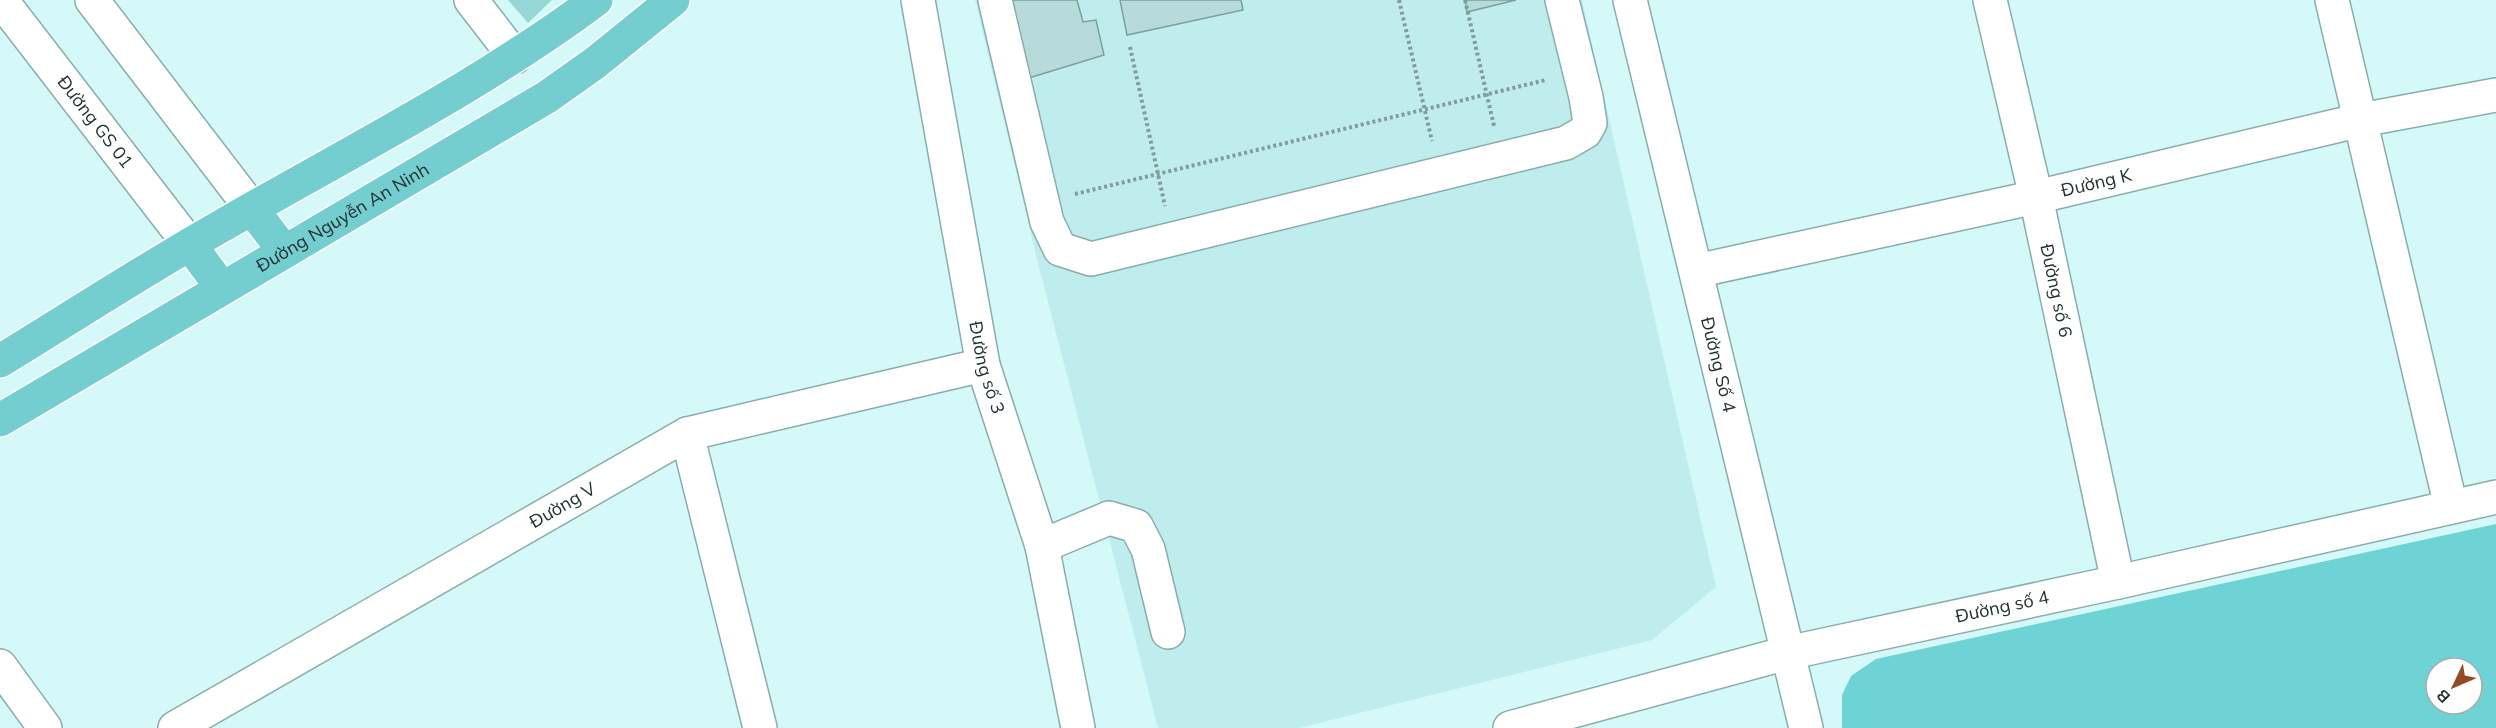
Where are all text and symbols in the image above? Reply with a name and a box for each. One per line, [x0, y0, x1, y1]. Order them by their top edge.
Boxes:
street label: Đường GS 01 [52, 71, 138, 173]
street label: Đường Nguyễn An Ninh [252, 157, 433, 277]
street label: Đường K [2059, 163, 2134, 202]
street label: Đường số 6 [2035, 242, 2078, 339]
street label: Đường Số 4 [1696, 314, 1741, 415]
street label: Đường số 3 [964, 319, 1010, 417]
street label: Đường V [525, 477, 600, 533]
street label: Đường số 4 [1953, 585, 2051, 628]
north arrow [2424, 656, 2484, 716]
text: B [2432, 686, 2454, 707]

